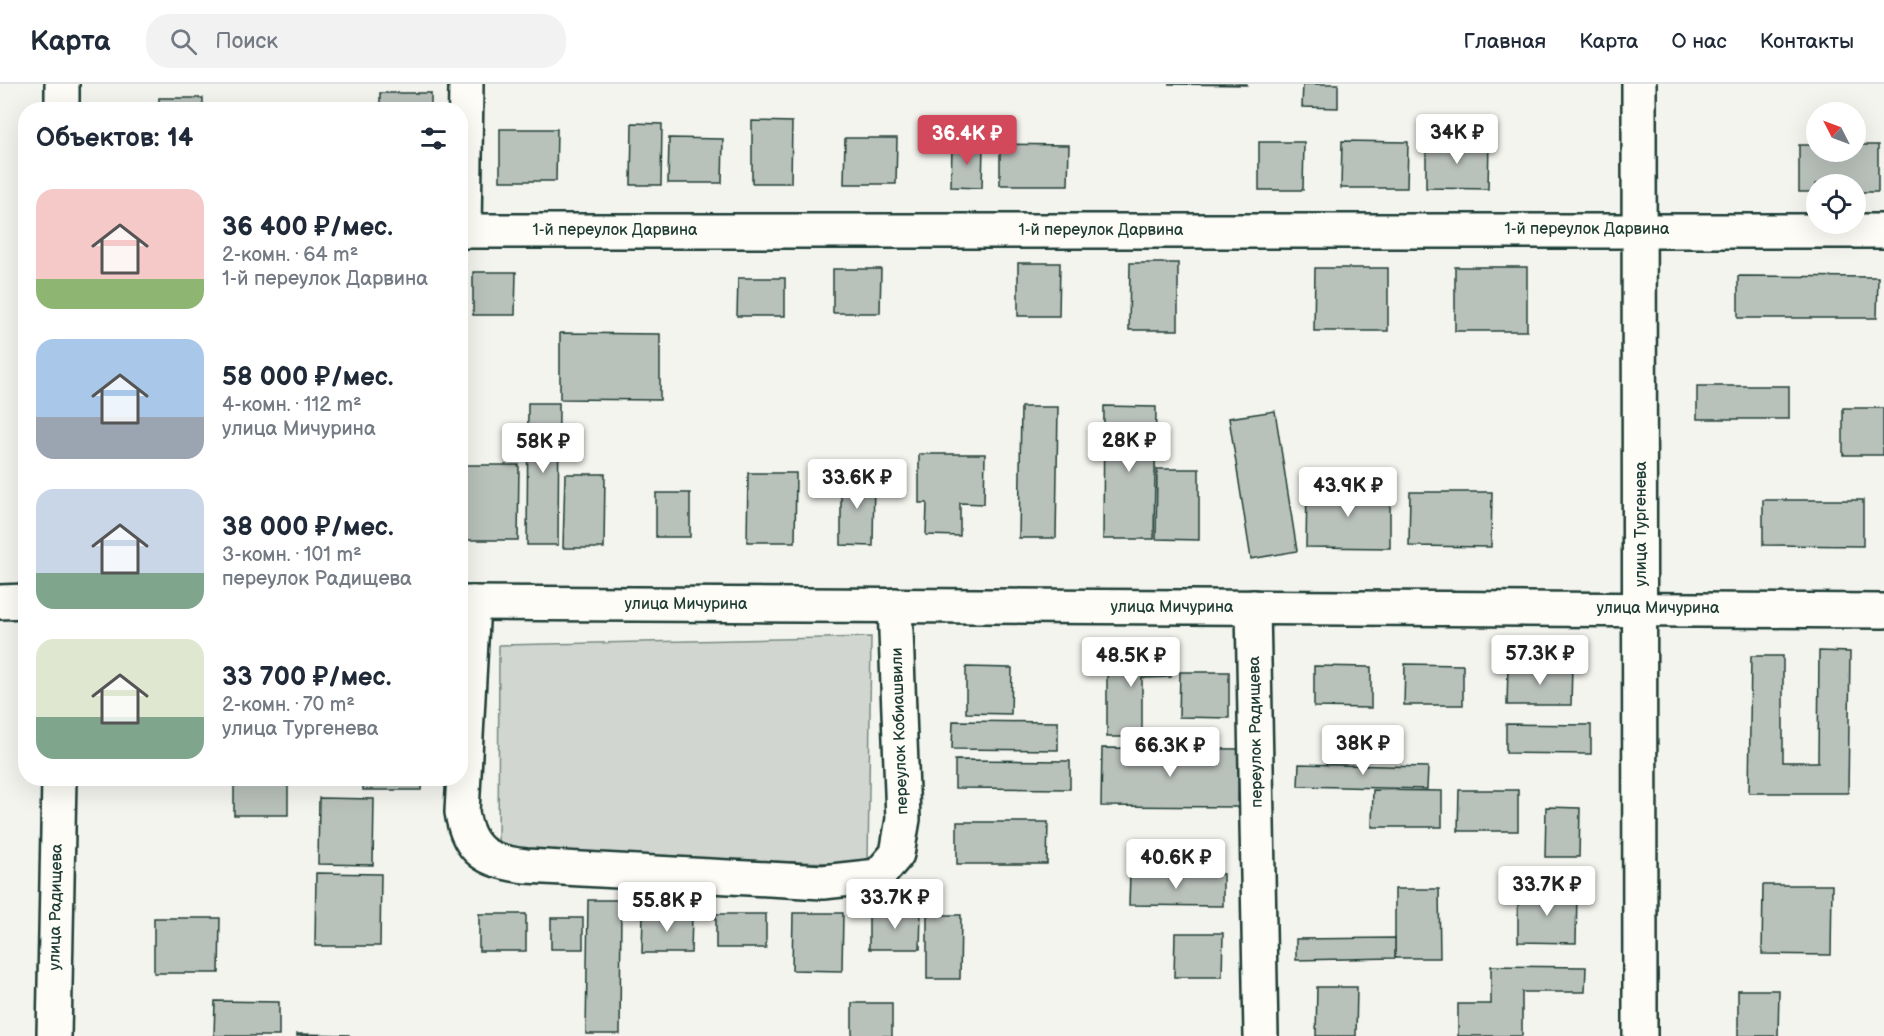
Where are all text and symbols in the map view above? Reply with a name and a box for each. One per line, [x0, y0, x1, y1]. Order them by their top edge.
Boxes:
search box [146, 14, 566, 68]
text: Карта [30, 25, 110, 58]
icon: search [167, 25, 200, 58]
text: Поиск [215, 28, 278, 55]
text: Главная [1463, 29, 1546, 54]
text: Карта [1579, 29, 1638, 54]
text: О нас [1671, 29, 1727, 54]
text: Контакты [1760, 29, 1854, 54]
north arrow [1806, 102, 1866, 162]
map controls [1806, 102, 1866, 234]
pin: 34K ₽ [1415, 114, 1499, 165]
pin: 36.4K ₽ [912, 115, 1022, 166]
text: 34K ₽ [1430, 121, 1484, 145]
icon: filters [417, 122, 450, 155]
text: 36.4K ₽ [932, 122, 1002, 146]
text: Объектов: 14 [36, 123, 193, 154]
button: locate [1806, 174, 1866, 234]
text: 36 400 ₽/мес. [222, 212, 393, 243]
icon: home [84, 213, 156, 285]
street label: 1-й переулок Дарвина [1505, 220, 1670, 239]
street label: 1-й переулок Дарвина [533, 221, 698, 240]
street label: 1-й переулок Дарвина [1019, 221, 1184, 240]
text: 2-комн. · 64 m² [222, 243, 358, 267]
text: 1-й переулок Дарвина [222, 267, 428, 291]
text: 58 000 ₽/мес. [222, 362, 394, 393]
icon: home [84, 363, 156, 435]
text: 4-комн. · 112 m² [222, 393, 362, 417]
text: улица Мичурина [222, 417, 376, 441]
pin: 28K ₽ [1087, 422, 1171, 473]
pin: 58K ₽ [501, 423, 585, 474]
text: 28K ₽ [1102, 429, 1156, 453]
text: 58K ₽ [516, 430, 570, 454]
pin: 33.6K ₽ [802, 459, 912, 510]
street label: улица Тургенева [1632, 461, 1651, 587]
text: 33.6K ₽ [822, 466, 892, 490]
pin: 43.9K ₽ [1293, 467, 1403, 518]
text: 43.9K ₽ [1313, 474, 1383, 498]
text: 38 000 ₽/мес. [222, 512, 394, 543]
icon: home [84, 513, 156, 585]
text: 3-комн. · 101 m² [222, 543, 362, 567]
text: переулок Радищева [222, 567, 412, 591]
street label: улица Мичурина [624, 595, 748, 614]
street label: улица Мичурина [1110, 598, 1234, 617]
street label: улица Мичурина [1596, 599, 1720, 618]
pin: 57.3K ₽ [1485, 635, 1595, 686]
pin: 48.5K ₽ [1076, 637, 1186, 688]
text: 57.3K ₽ [1505, 642, 1575, 666]
text: 48.5K ₽ [1096, 644, 1166, 668]
street label: переулок Кобиашвили [888, 647, 912, 815]
street label: переулок Радищева [1245, 655, 1267, 808]
text: 33 700 ₽/мес. [222, 662, 391, 693]
icon: home [84, 663, 156, 735]
text: 2-комн. · 70 m² [222, 693, 355, 717]
text: улица Тургенева [222, 717, 379, 741]
pin: 38K ₽ [1321, 725, 1405, 776]
pin: 66.3K ₽ [1115, 727, 1225, 778]
text: 38K ₽ [1336, 732, 1390, 756]
text: 66.3K ₽ [1135, 734, 1205, 758]
pin: 40.6K ₽ [1121, 839, 1231, 890]
street label: улица Радищева [45, 843, 67, 971]
text: 40.6K ₽ [1140, 846, 1212, 870]
pin: 33.7K ₽ [1492, 866, 1602, 917]
text: 33.7K ₽ [1512, 873, 1582, 897]
pin: 33.7K ₽ [840, 879, 950, 930]
pin: 55.8K ₽ [612, 882, 722, 933]
text: 33.7K ₽ [860, 886, 930, 910]
text: 55.8K ₽ [632, 889, 702, 913]

